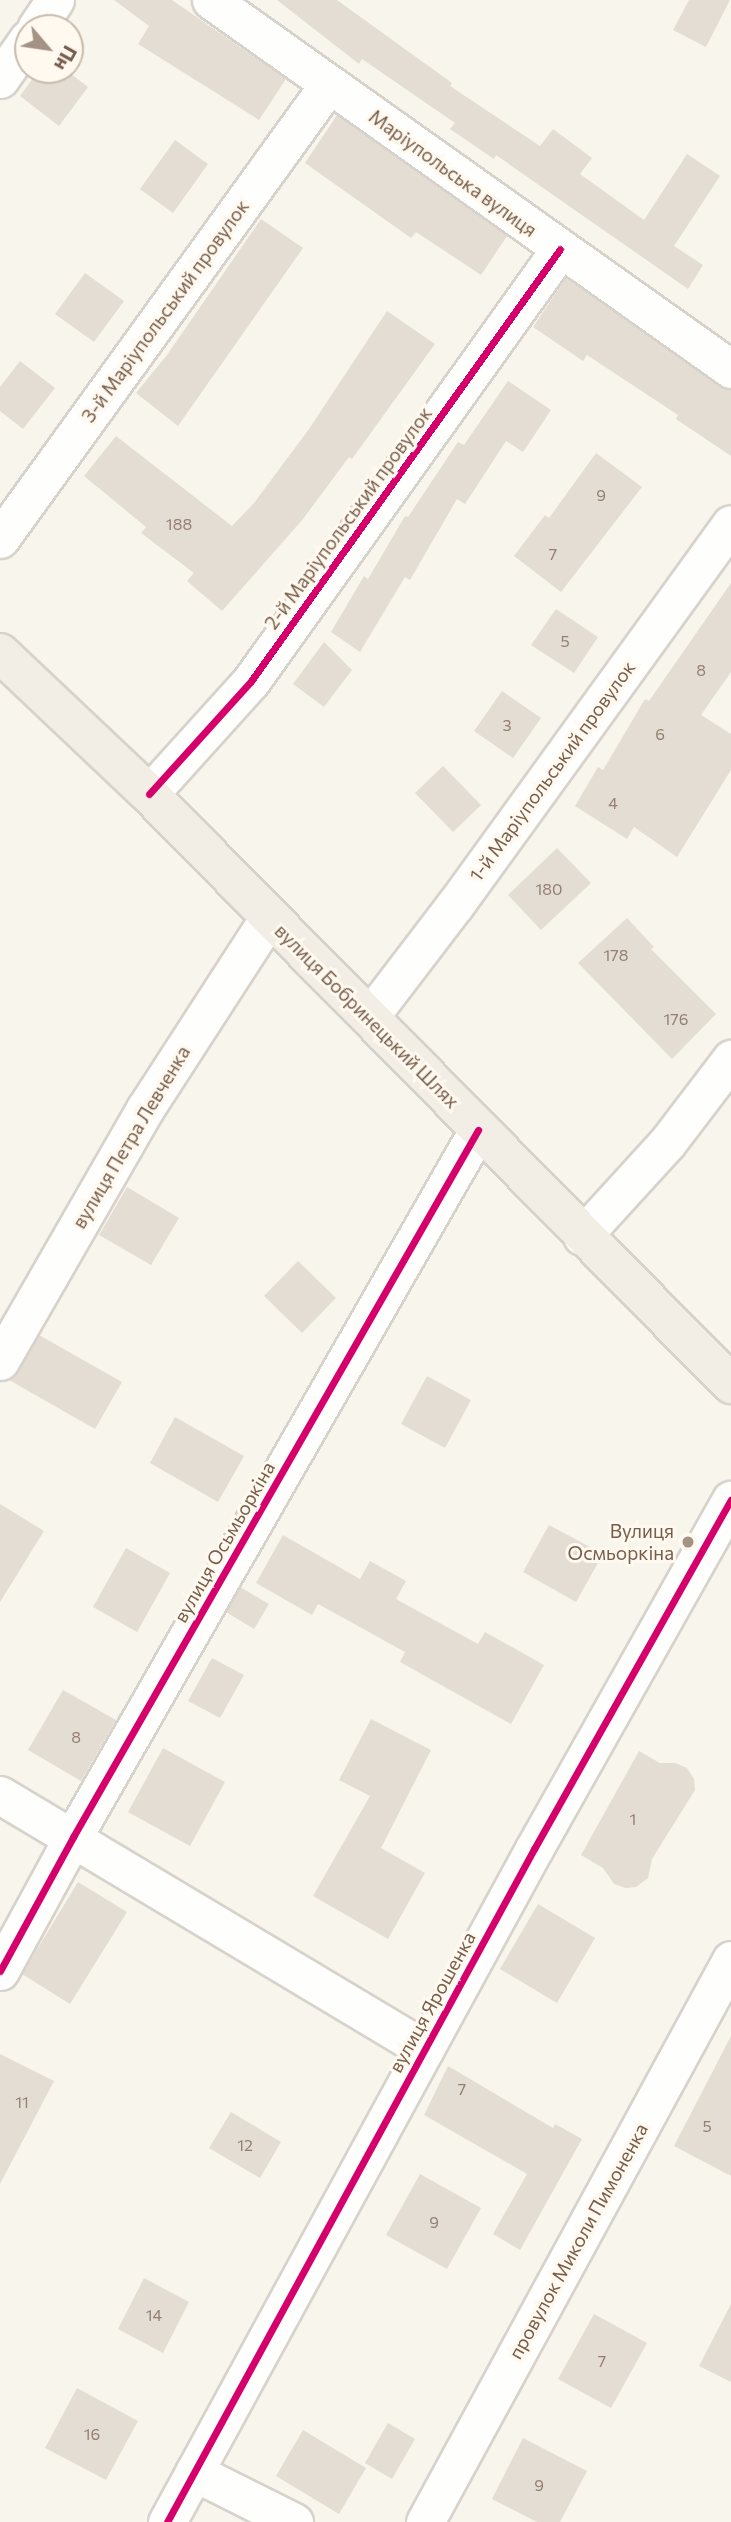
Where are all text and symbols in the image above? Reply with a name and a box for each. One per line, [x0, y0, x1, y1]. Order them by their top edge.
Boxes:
north arrow [14, 14, 84, 84]
text: Пн [50, 42, 82, 75]
street label: Маріупольська вулиця [365, 105, 541, 241]
street label: 3-й Маріупольський провулок [77, 195, 253, 427]
street label: 2-й Маріупольський провулок [260, 402, 436, 634]
house number: 9 [596, 485, 606, 505]
house number: 188 [166, 514, 192, 534]
house number: 7 [549, 544, 557, 564]
house number: 5 [560, 631, 570, 651]
street label: 1-й Маріупольський провулок [464, 656, 640, 886]
house number: 8 [696, 660, 706, 680]
house number: 3 [502, 715, 512, 735]
house number: 6 [655, 724, 665, 744]
house number: 4 [608, 793, 618, 813]
house number: 180 [536, 879, 562, 899]
street label: вулиця Бобринецький Шлях [270, 919, 464, 1113]
house number: 178 [604, 945, 628, 965]
house number: 176 [664, 1009, 688, 1029]
street label: вулиця Петра Левченка [67, 1042, 195, 1232]
street label: вулиця Осьмьоркіна [169, 1458, 279, 1626]
place label: Вулиця Осмьоркіна [568, 1520, 674, 1564]
marker: Вулиця Осмьоркіна [680, 1534, 696, 1550]
house number: 8 [71, 1727, 81, 1747]
house number: 1 [630, 1809, 636, 1829]
street label: вулиця Ярошенка [384, 1928, 480, 2076]
house number: 7 [458, 2079, 466, 2099]
house number: 11 [15, 2092, 29, 2112]
house number: 5 [702, 2116, 712, 2136]
street label: провулок Миколи Пимоненка [504, 2119, 652, 2363]
house number: 12 [237, 2135, 253, 2155]
house number: 9 [429, 2212, 439, 2232]
house number: 14 [146, 2305, 162, 2325]
house number: 7 [598, 2351, 606, 2371]
house number: 16 [84, 2424, 100, 2444]
house number: 9 [534, 2475, 544, 2495]

